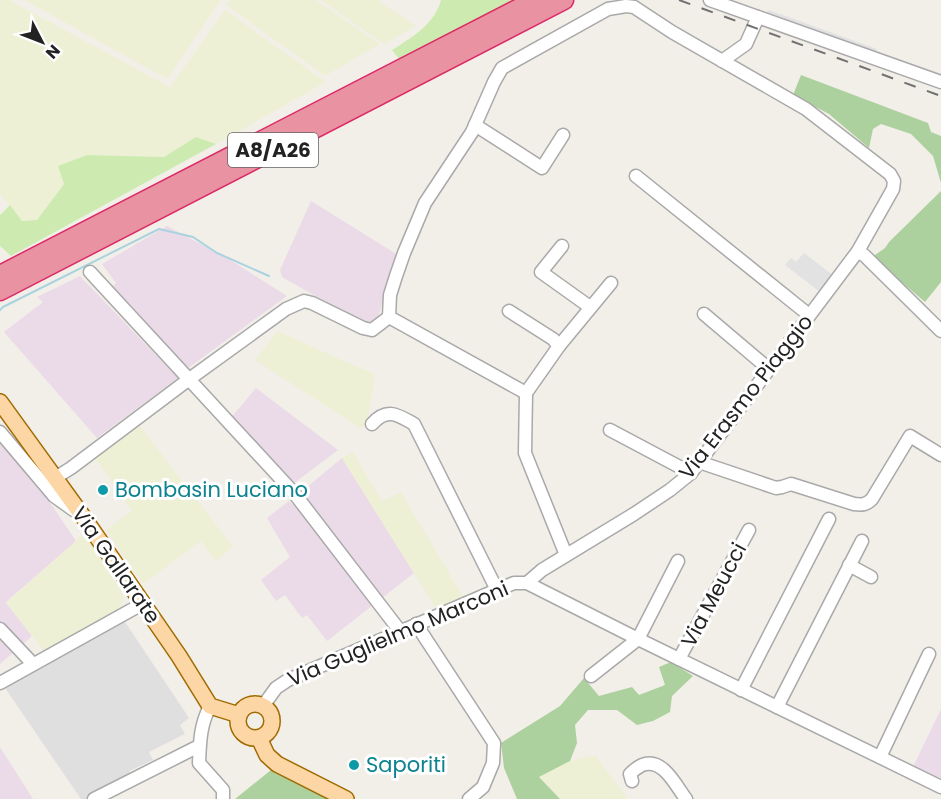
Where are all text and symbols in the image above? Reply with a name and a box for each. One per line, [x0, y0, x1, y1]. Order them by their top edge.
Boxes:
north arrow [12, 12, 72, 72]
text: N [40, 40, 65, 64]
road number: A8/A26 [228, 133, 318, 167]
street label: Via Erasmo Piaggio [672, 308, 819, 485]
place label: Bombasin Luciano [115, 475, 308, 504]
marker: Bombasin Luciano [96, 483, 110, 497]
street label: Via Gallarate [65, 500, 168, 629]
street label: Via Meucci [674, 537, 753, 652]
street label: Via Guglielmo Marconi [283, 574, 513, 693]
place label: Saporiti [366, 750, 446, 779]
marker: Saporiti [347, 758, 361, 772]

